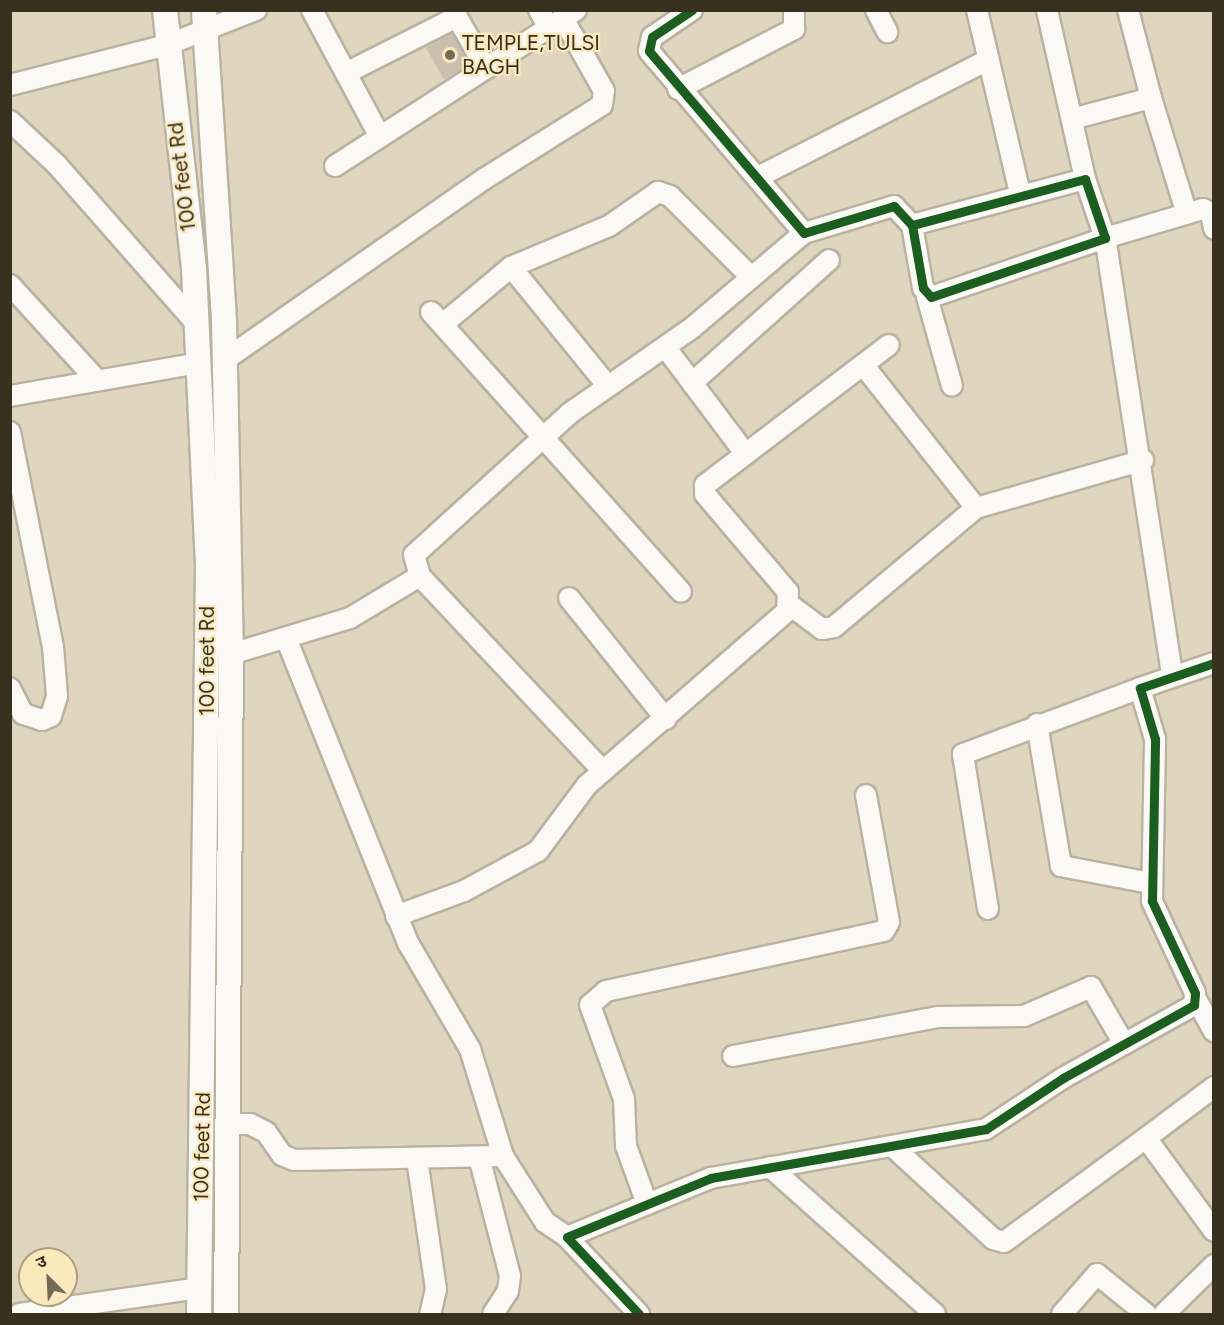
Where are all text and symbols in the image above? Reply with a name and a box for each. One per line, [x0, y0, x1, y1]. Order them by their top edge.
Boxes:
place label: TEMPLE,TULSI BAGH [462, 30, 600, 80]
marker: TEMPLE,TULSI BAGH [443, 48, 457, 62]
street label: 100 feet Rd [163, 121, 201, 233]
street label: 100 feet Rd [194, 606, 220, 716]
street label: 100 feet Rd [188, 1092, 216, 1202]
north arrow [18, 1247, 78, 1307]
text: उ [33, 1251, 49, 1273]

